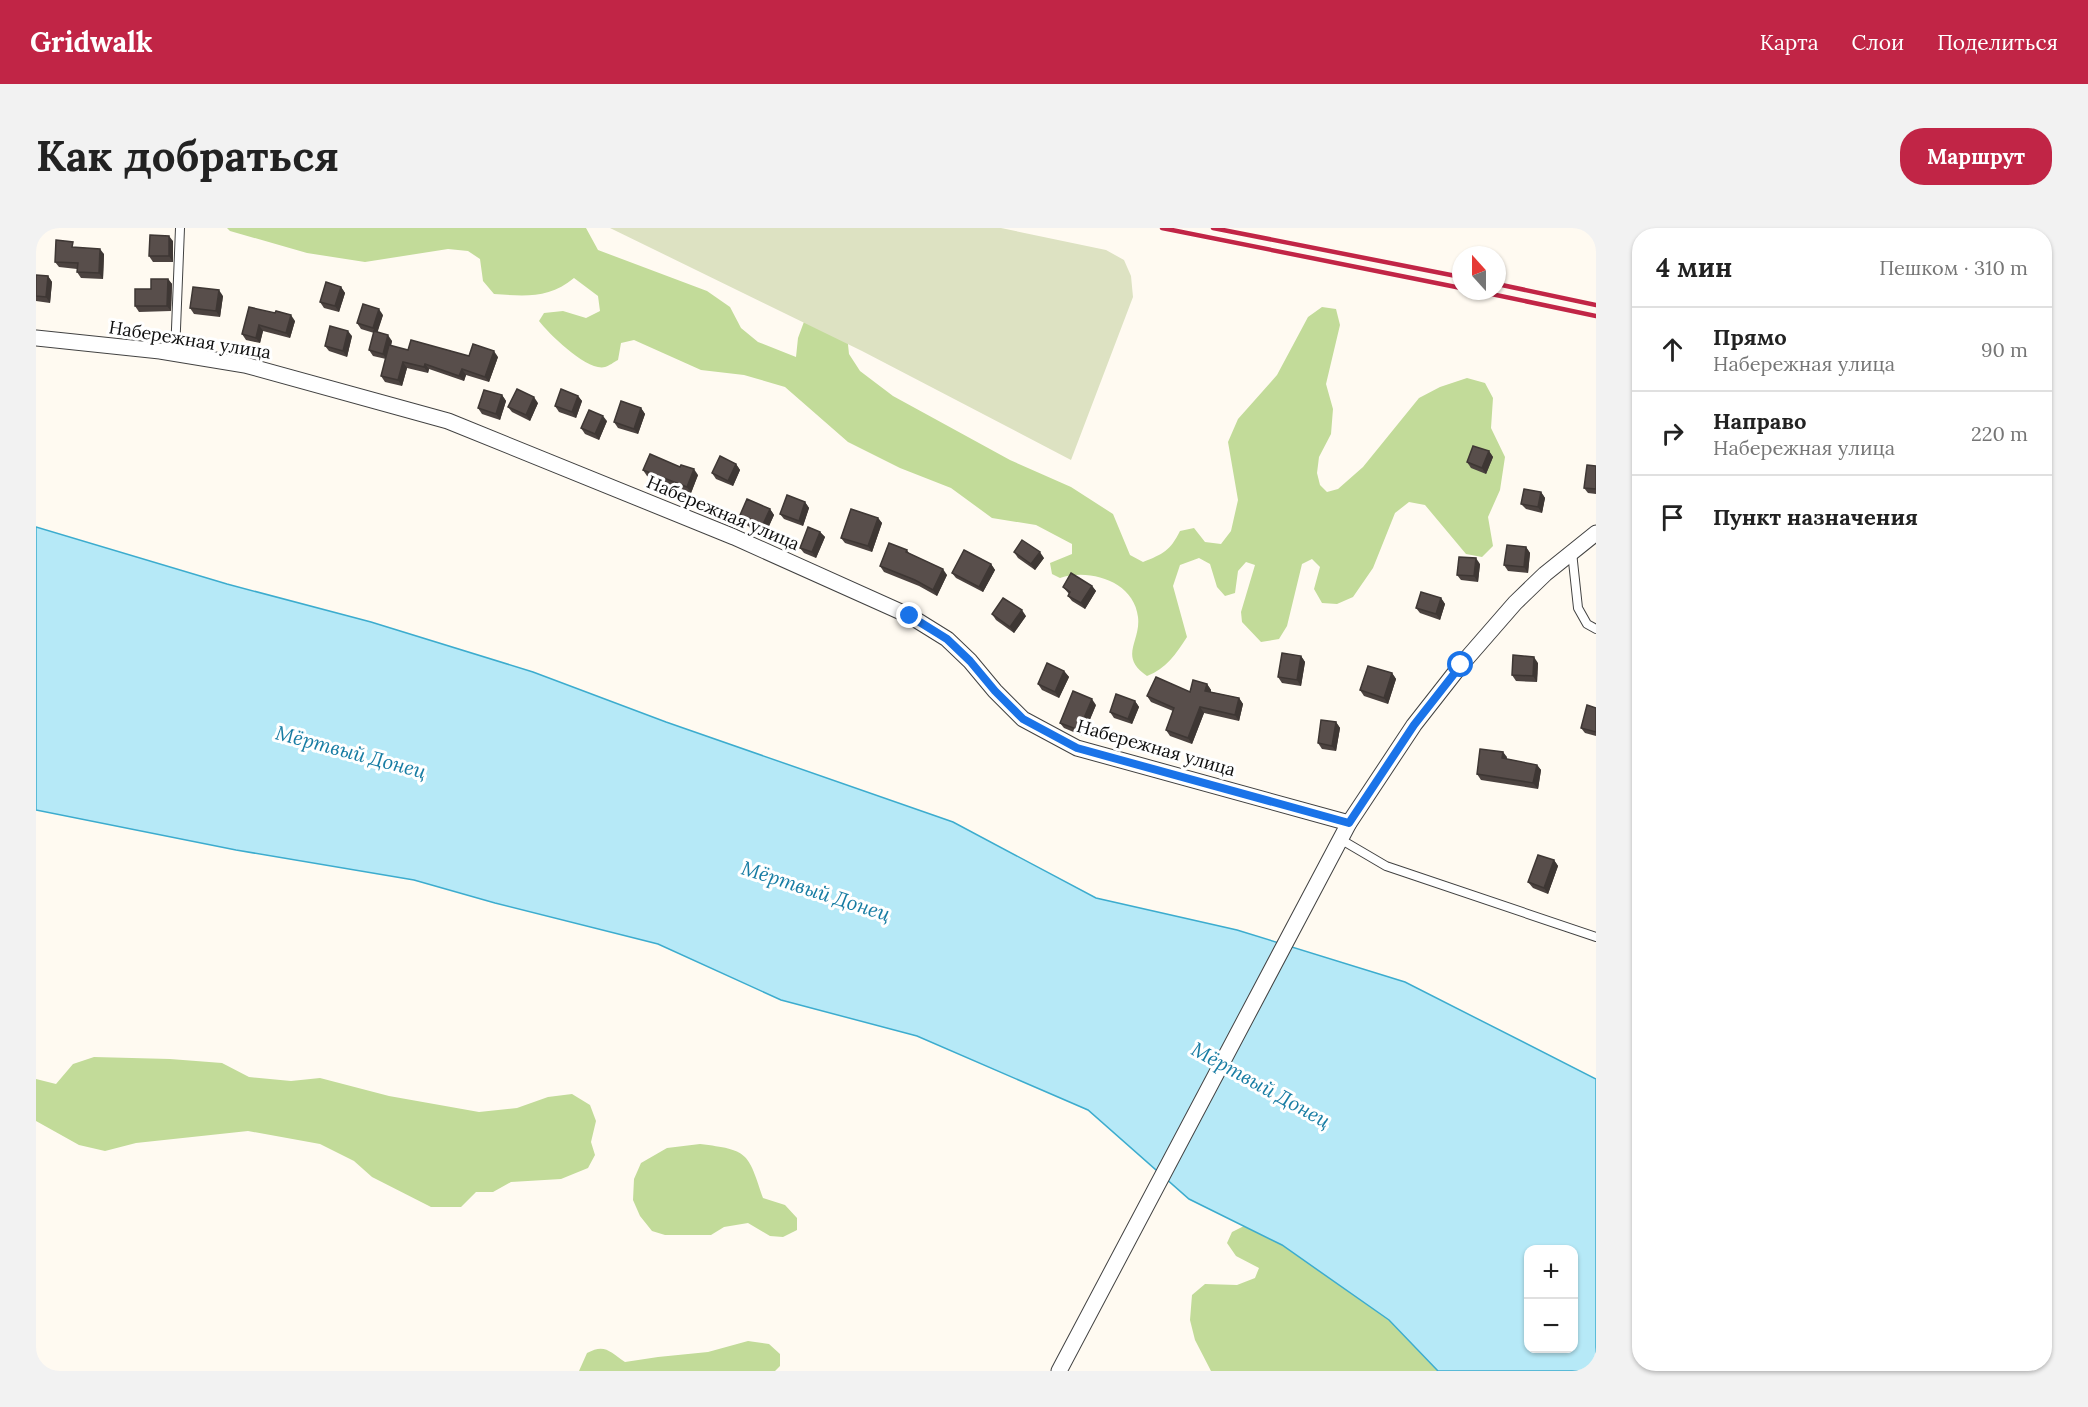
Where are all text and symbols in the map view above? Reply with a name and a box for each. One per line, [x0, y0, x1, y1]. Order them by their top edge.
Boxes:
text: Gridwalk [30, 24, 153, 60]
text: Карта [1760, 29, 1819, 56]
text: Слои [1852, 29, 1904, 56]
text: Поделиться [1937, 29, 2058, 56]
button: Маршрут [1900, 128, 2052, 185]
text: Как добраться [36, 129, 339, 183]
north arrow [1452, 246, 1506, 300]
text: 4 мин [1656, 251, 1732, 284]
text: Пешком · 310 m [1879, 255, 2028, 280]
street label: Набережная улица [107, 315, 273, 364]
text: Прямо [1713, 323, 1787, 351]
icon: ahead [1656, 333, 1689, 366]
text: 90 m [1981, 337, 2028, 362]
text: Набережная улица [1713, 351, 1895, 376]
text: Направо [1713, 407, 1807, 435]
icon: right [1656, 417, 1689, 450]
text: 220 m [1971, 421, 2028, 446]
text: Набережная улица [1713, 435, 1895, 460]
street label: Набережная улица [643, 470, 803, 555]
icon: arrive [1656, 501, 1689, 534]
text: Пункт назначения [1713, 503, 1918, 531]
route end [896, 602, 922, 628]
route start [1447, 651, 1473, 677]
street label: Набережная улица [1074, 714, 1238, 781]
water label: Мёртвый Донец [273, 719, 429, 784]
water label: Мёртвый Донец [739, 855, 894, 926]
water label: Мёртвый Донец [1187, 1036, 1335, 1133]
map controls [1524, 1245, 1578, 1353]
button: + [1524, 1245, 1578, 1299]
button: − [1524, 1299, 1578, 1353]

